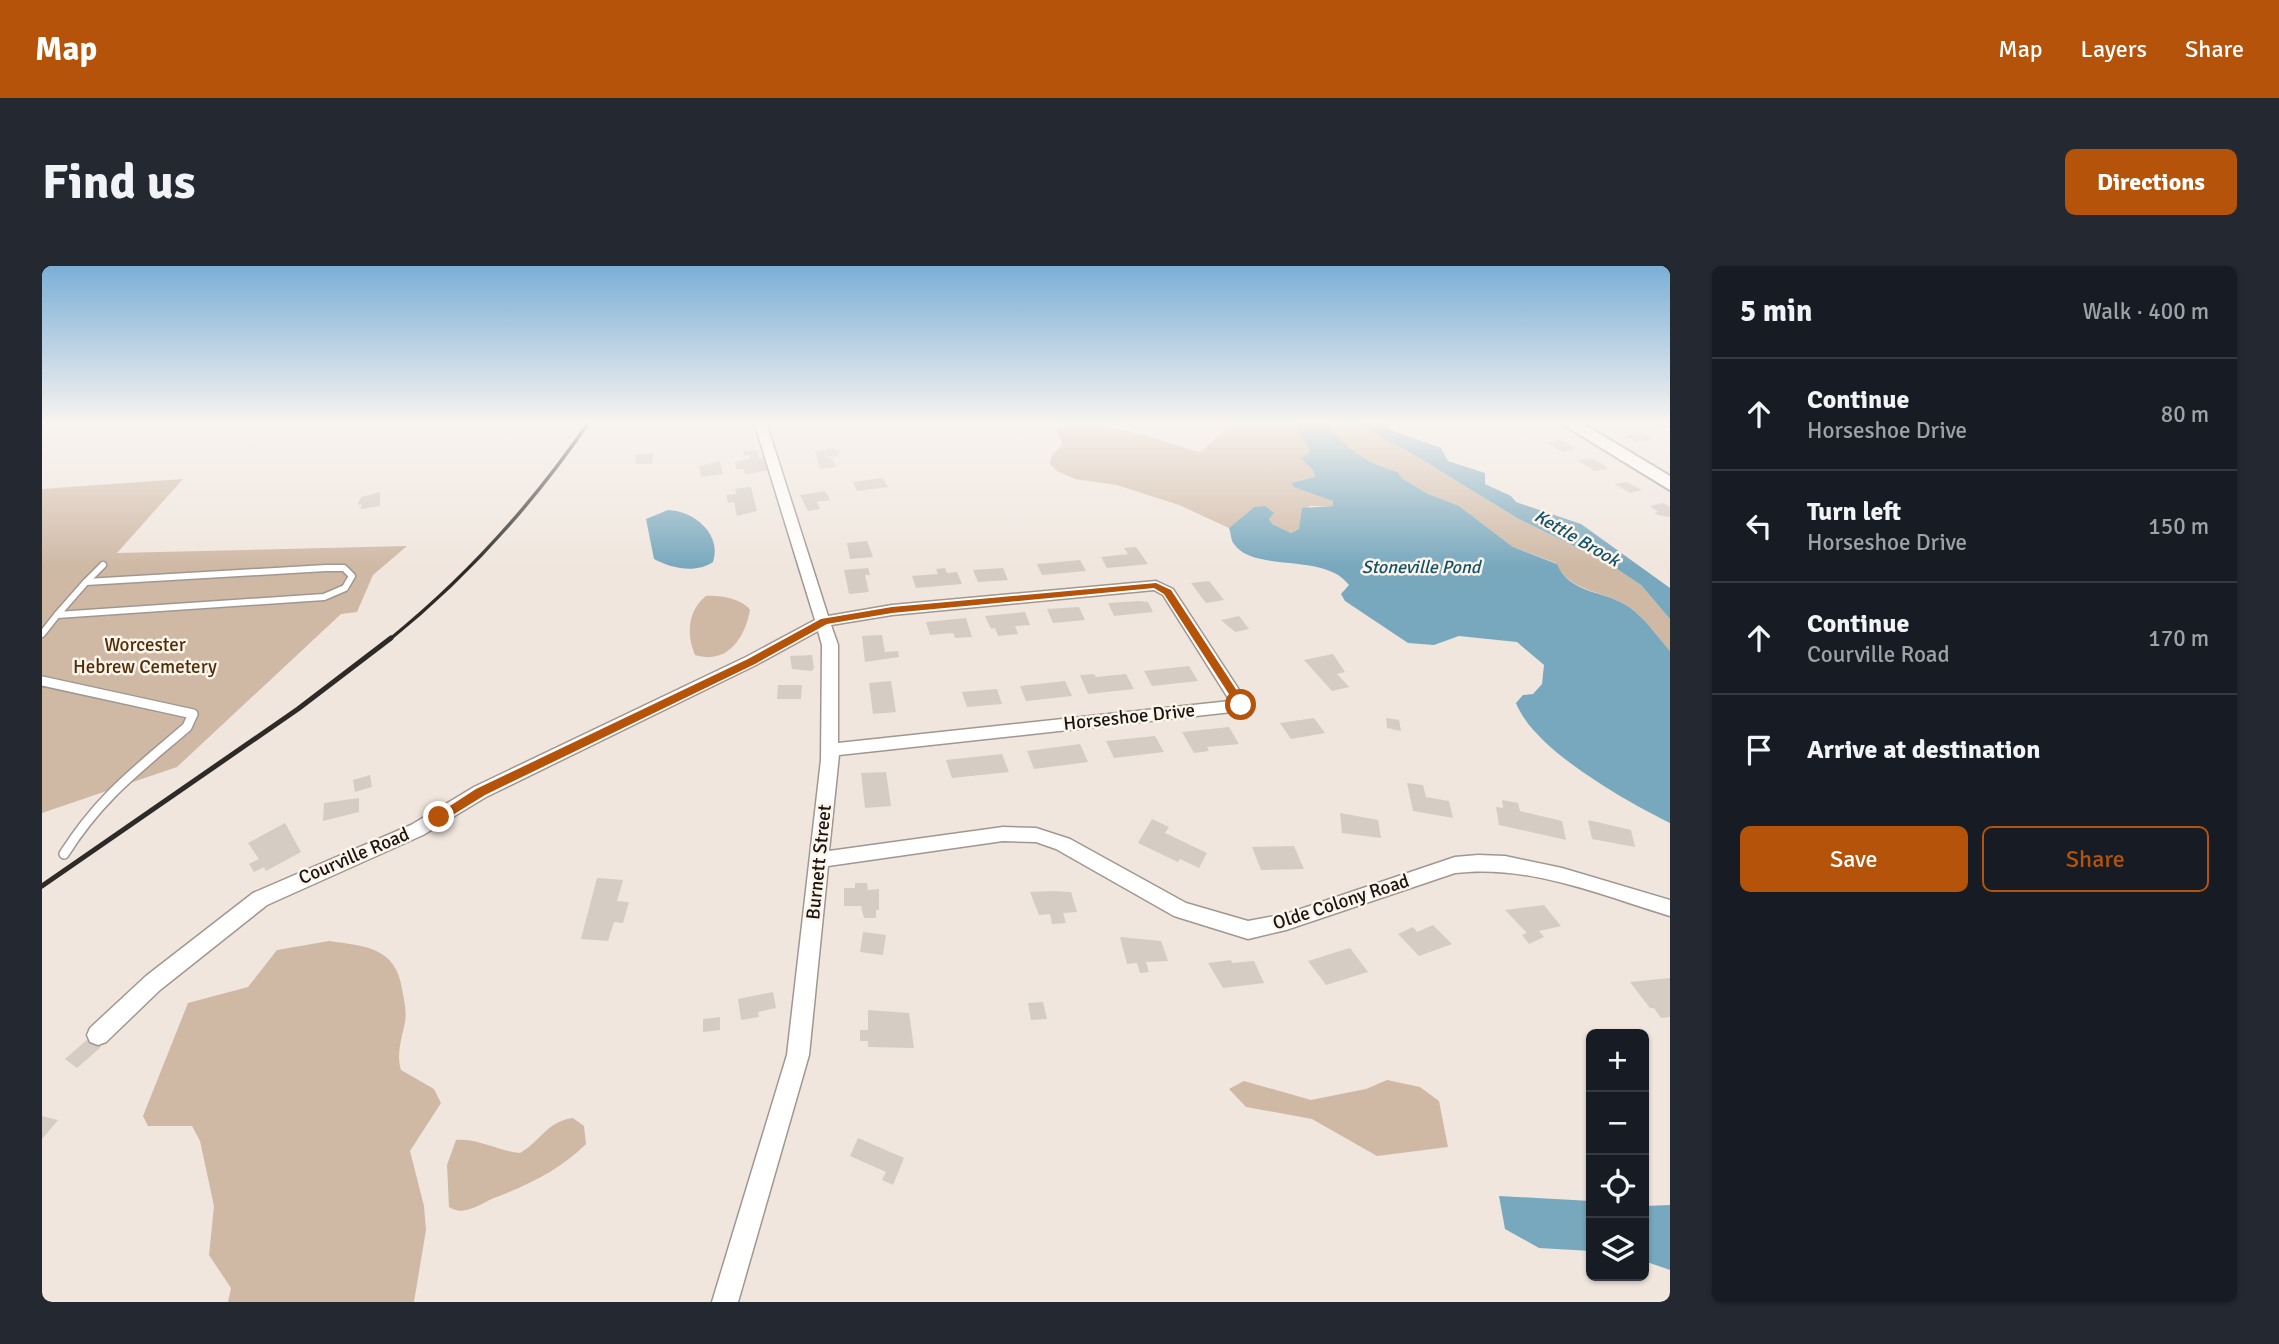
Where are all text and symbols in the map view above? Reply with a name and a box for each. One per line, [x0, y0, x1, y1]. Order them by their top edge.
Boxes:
text: Map [35, 29, 97, 70]
text: Map [1998, 34, 2043, 64]
text: Layers [2081, 34, 2147, 64]
text: Share [2185, 34, 2244, 64]
button: Directions [2065, 149, 2237, 215]
text: Find us [42, 152, 195, 212]
text: 5 min [1740, 293, 1812, 330]
text: Walk · 400 m [2083, 297, 2209, 326]
text: Continue [1807, 384, 1909, 416]
icon: ahead [1740, 395, 1778, 433]
text: 80 m [2161, 400, 2209, 429]
text: Horseshoe Drive [1807, 416, 1967, 445]
text: Turn left [1807, 496, 1901, 528]
water label: Kettle Brook [1530, 505, 1625, 572]
icon: left [1740, 507, 1778, 545]
text: 150 m [2148, 512, 2209, 541]
text: Horseshoe Drive [1807, 528, 1967, 557]
water label: Stoneville Pond [1362, 556, 1483, 578]
text: Continue [1807, 608, 1909, 640]
icon: ahead [1740, 619, 1778, 657]
text: 170 m [2148, 624, 2209, 653]
park label: Worcester Hebrew Cemetery [73, 633, 217, 679]
text: Courville Road [1807, 640, 1950, 669]
route start [1225, 689, 1256, 720]
street label: Horseshoe Drive [1062, 698, 1196, 736]
icon: arrive [1740, 731, 1778, 769]
text: Arrive at destination [1807, 734, 2040, 766]
route end [423, 801, 454, 832]
street label: Burnett Street [801, 803, 837, 921]
street label: Courville Road [295, 822, 413, 890]
button: Save [1740, 826, 1968, 892]
button: Share [1982, 826, 2209, 892]
street label: Olde Colony Road [1270, 869, 1412, 935]
map controls [1586, 1029, 1649, 1281]
button: + [1586, 1029, 1649, 1092]
button: − [1586, 1092, 1649, 1155]
button: locate [1586, 1155, 1649, 1218]
button: layers [1586, 1218, 1649, 1281]

